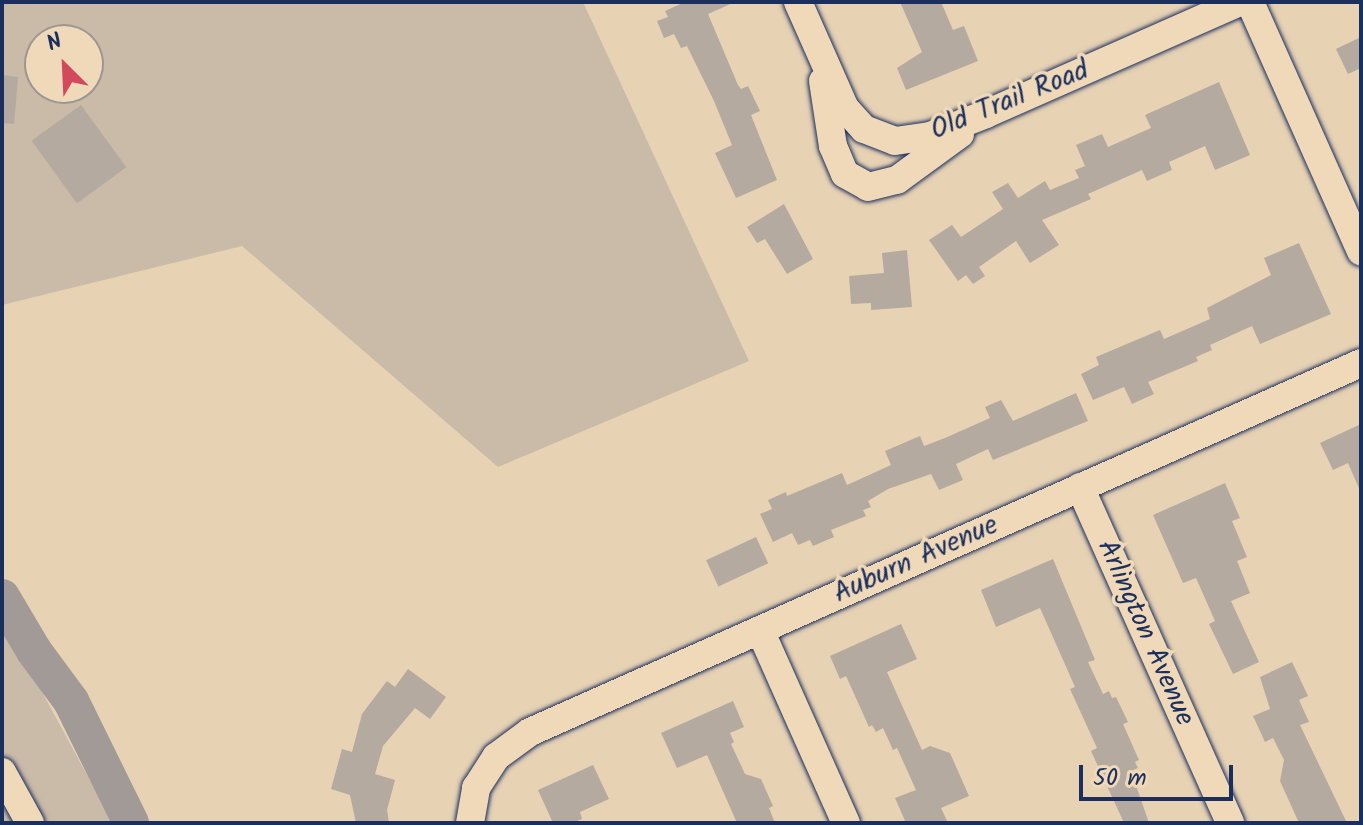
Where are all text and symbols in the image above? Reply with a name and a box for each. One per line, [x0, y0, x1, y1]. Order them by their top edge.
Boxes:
north arrow [24, 24, 104, 104]
text: N [41, 25, 68, 62]
street label: Old Trail Road [926, 54, 1094, 148]
street label: Auburn Avenue [829, 509, 1003, 611]
street label: Arlington Avenue [1089, 535, 1201, 731]
scale bar [1083, 749, 1237, 799]
text: 50 m [1093, 759, 1147, 798]

